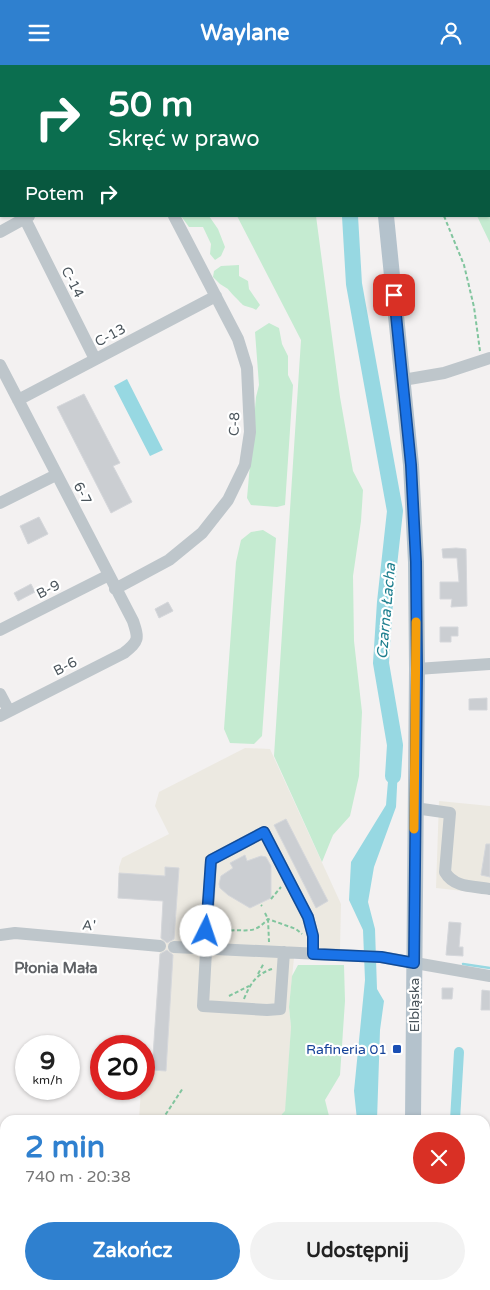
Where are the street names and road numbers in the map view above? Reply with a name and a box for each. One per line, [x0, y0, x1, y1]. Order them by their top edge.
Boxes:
street label: C-14 [58, 264, 88, 301]
street label: C-13 [92, 320, 129, 351]
street label: C-8 [226, 412, 243, 436]
street label: 6-7 [70, 479, 95, 507]
street label: B-9 [34, 576, 63, 603]
street label: B-6 [51, 653, 80, 680]
street label: A' [81, 916, 96, 935]
street label: Elbląska [406, 978, 423, 1032]

